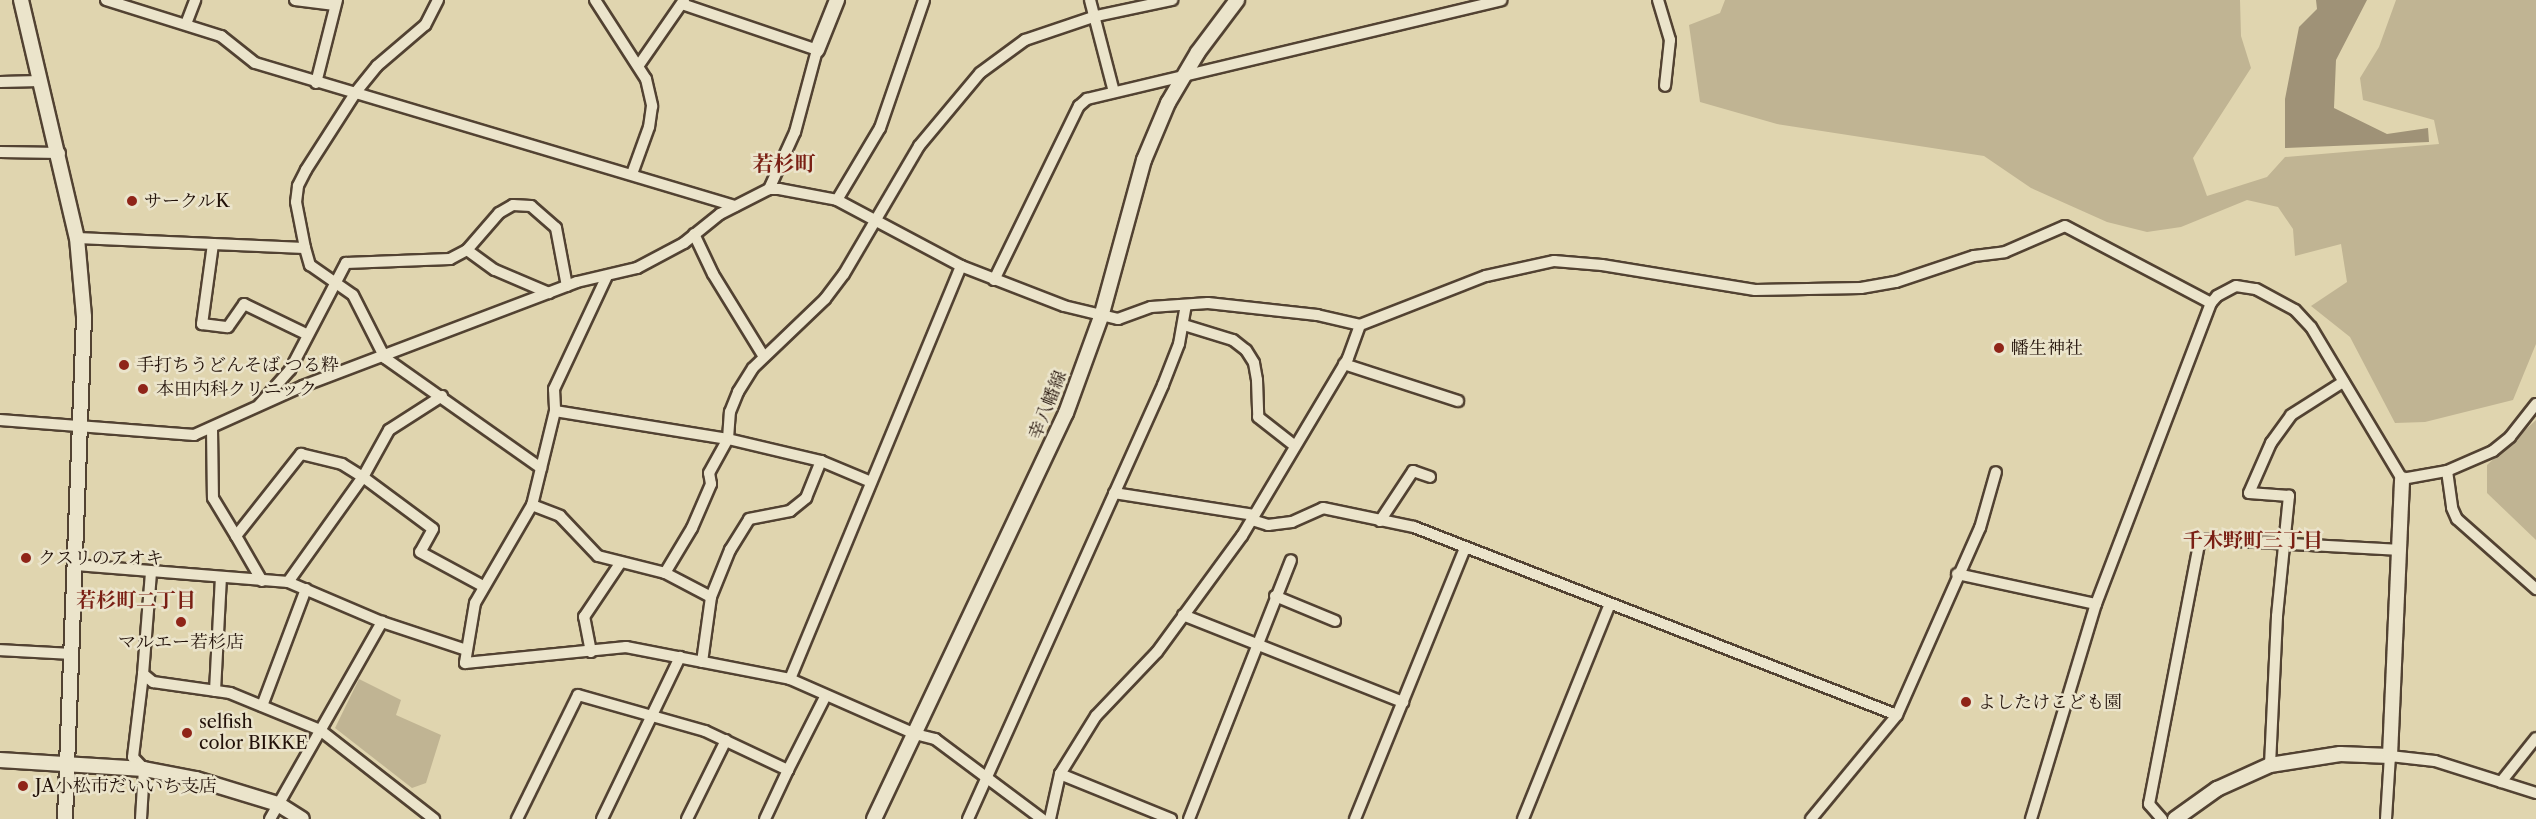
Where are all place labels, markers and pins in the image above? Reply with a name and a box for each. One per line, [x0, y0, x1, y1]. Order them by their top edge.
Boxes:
place label: サークルK [144, 190, 230, 212]
marker: サークルK [125, 194, 139, 208]
place label: 幡生神社 [2011, 337, 2083, 359]
marker: 幡生神社 [1992, 341, 2006, 355]
place label: 手打ちうどんそば つる粋 [136, 354, 339, 376]
marker: 手打ちうどんそば つる粋 [117, 358, 131, 372]
place label: 本田内科クリニック [156, 378, 318, 400]
marker: 本田内科クリニック [134, 380, 152, 398]
place label: クスリのアオキ [38, 547, 164, 569]
marker: クスリのアオキ [19, 551, 33, 565]
marker: マルエー若杉店 [174, 615, 188, 629]
place label: マルエー若杉店 [118, 631, 244, 653]
place label: よしたけこども園 [1978, 691, 2122, 713]
marker: よしたけこども園 [1959, 695, 1973, 709]
place label: selfish color BIKKE [199, 712, 308, 754]
marker: selfish color BIKKE [180, 726, 194, 740]
place label: JA小松市だいいち支店 [35, 775, 217, 797]
marker: JA小松市だいいち支店 [16, 779, 30, 793]

